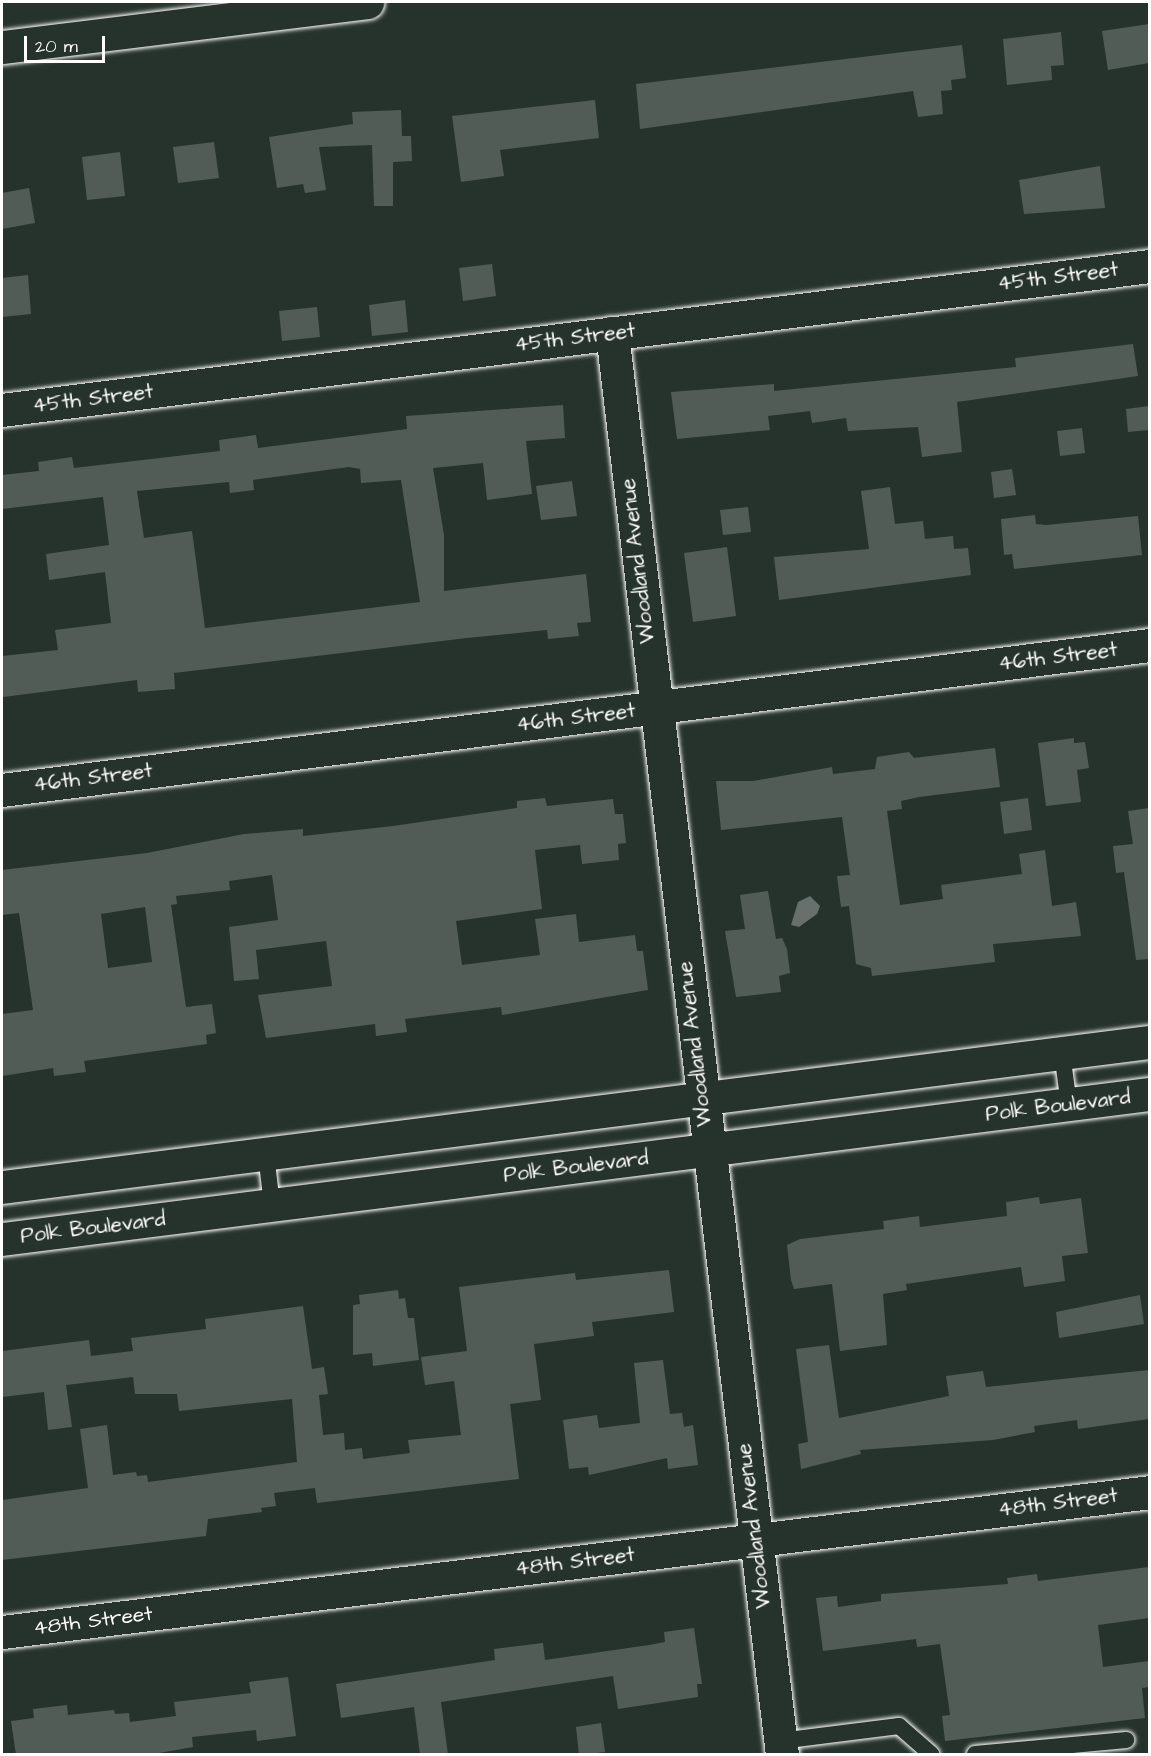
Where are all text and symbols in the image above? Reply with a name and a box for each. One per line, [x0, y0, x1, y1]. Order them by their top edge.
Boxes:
scale bar [27, 24, 108, 62]
text: 20 m [35, 34, 78, 59]
street label: 45th Street [996, 257, 1120, 297]
street label: 45th Street [513, 318, 637, 358]
street label: 45th Street [31, 379, 155, 419]
street label: Woodland Avenue [615, 477, 661, 645]
street label: 46th Street [997, 637, 1119, 677]
street label: 46th Street [515, 698, 637, 738]
street label: 46th Street [32, 758, 154, 798]
street label: Woodland Avenue [672, 960, 718, 1128]
street label: Polk Boulevard [984, 1085, 1132, 1127]
street label: Polk Boulevard [502, 1146, 650, 1188]
street label: Polk Boulevard [19, 1207, 167, 1249]
street label: Woodland Avenue [731, 1442, 777, 1610]
street label: 48th Street [997, 1483, 1119, 1523]
street label: 48th Street [514, 1542, 636, 1582]
street label: 48th Street [32, 1601, 154, 1641]

